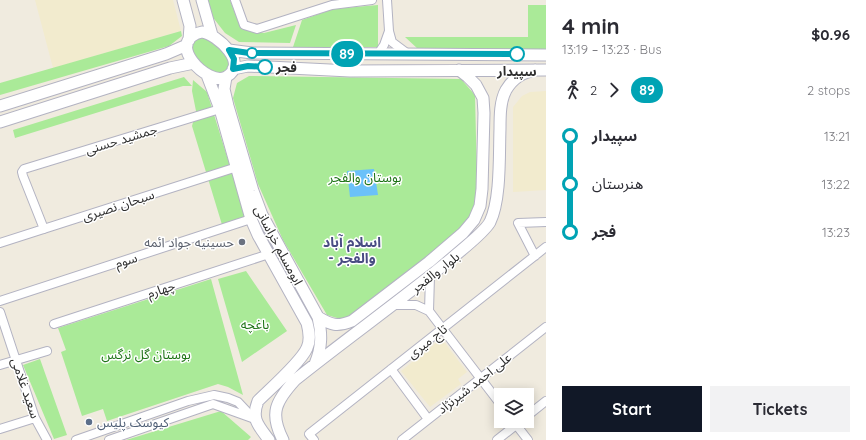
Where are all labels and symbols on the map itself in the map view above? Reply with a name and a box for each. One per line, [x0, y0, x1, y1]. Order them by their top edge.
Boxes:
line badge: 89 [329, 41, 365, 67]
marker: سپیدار [509, 46, 525, 62]
unlabelled marker [246, 47, 258, 59]
marker: فجر [257, 59, 273, 75]
place label: فجر [275, 59, 297, 75]
place label: سپیدار [496, 63, 537, 80]
street label: جمشید حسنی [83, 120, 159, 158]
park label: بوستان والفجر [327, 169, 402, 186]
street label: سبحان نصیری [80, 186, 156, 225]
street label: ابومسلم خراسانی [249, 202, 307, 289]
district label: اسلام آباد - والفجر [323, 233, 381, 267]
place label: حسینیه جواد ائمه [144, 234, 234, 250]
marker: حسینیه جواد ائمه [237, 237, 247, 247]
street label: بلوار والفجر [407, 248, 462, 297]
street label: سوم [113, 249, 140, 273]
street label: چهارم [145, 277, 178, 303]
park label: باغچه [241, 316, 269, 334]
street label: تاج میری [404, 320, 452, 364]
park label: بوستان گل نرگس [101, 346, 191, 363]
street label: علی احمد شیرنژاد [434, 349, 515, 418]
street label: سعید غلامی [7, 356, 44, 421]
place label: کیوسک پلیس [97, 414, 170, 432]
marker: کیوسک پلیس [84, 417, 94, 427]

